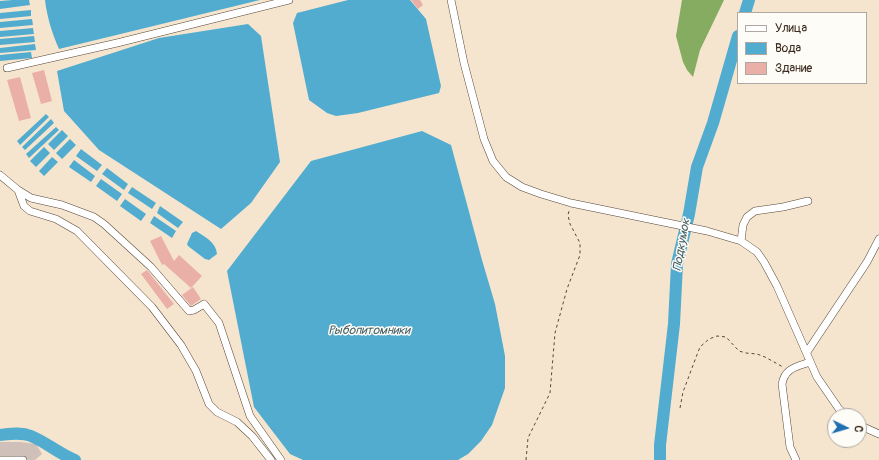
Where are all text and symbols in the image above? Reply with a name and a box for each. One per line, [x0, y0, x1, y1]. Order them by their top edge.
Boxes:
legend [737, 12, 867, 84]
text: Улица [775, 21, 807, 36]
text: Вода [775, 41, 801, 56]
text: Здание [775, 61, 812, 76]
water label: Подкумок [670, 218, 694, 272]
water label: Рыбопитомники [328, 324, 410, 338]
north arrow [827, 408, 867, 448]
text: С [852, 425, 865, 433]

